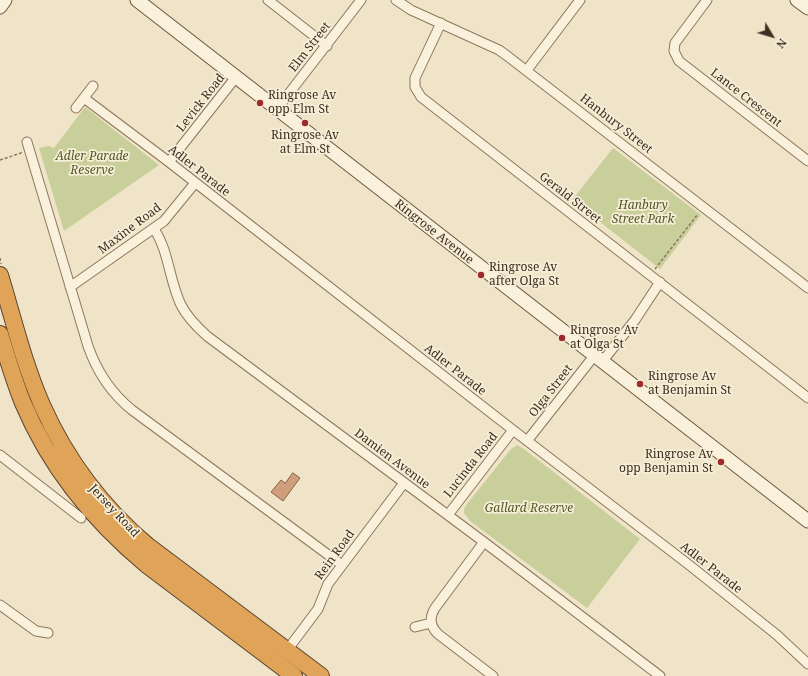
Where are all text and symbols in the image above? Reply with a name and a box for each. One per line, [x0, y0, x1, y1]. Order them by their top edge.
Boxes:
north arrow [752, 16, 792, 56]
street label: Elm Street [286, 19, 334, 75]
text: N [773, 36, 790, 52]
street label: Lance Crescent [707, 66, 785, 130]
street label: Levick Road [174, 71, 228, 135]
place label: Ringrose Av opp Elm St [268, 89, 336, 117]
street label: Hanbury Street [577, 91, 655, 157]
marker: Ringrose Av opp Elm St [255, 98, 265, 108]
marker: Ringrose Av at Elm St [300, 118, 310, 128]
place label: Ringrose Av at Elm St [271, 129, 339, 157]
street label: Adler Parade [165, 142, 233, 200]
park label: Adler Parade Reserve [55, 150, 129, 178]
street label: Gerald Street [536, 169, 604, 227]
street label: Ringrose Avenue [392, 197, 476, 267]
park label: Hanbury Street Park [612, 199, 674, 227]
street label: Maxine Road [96, 201, 164, 257]
place label: Ringrose Av after Olga St [489, 261, 559, 289]
marker: Ringrose Av after Olga St [476, 270, 486, 280]
place label: Ringrose Av at Olga St [570, 324, 638, 352]
marker: Ringrose Av at Olga St [557, 333, 567, 343]
street label: Adler Parade [421, 341, 489, 399]
street label: Olga Street [526, 362, 576, 420]
place label: Ringrose Av at Benjamin St [648, 370, 731, 398]
marker: Ringrose Av at Benjamin St [635, 379, 645, 389]
street label: Damien Avenue [351, 426, 433, 492]
street label: Lucinda Road [441, 430, 501, 500]
place label: Ringrose Av opp Benjamin St [619, 448, 713, 476]
marker: Ringrose Av opp Benjamin St [716, 457, 726, 467]
street label: Jersey Road [86, 482, 142, 540]
park label: Gallard Reserve [485, 502, 573, 516]
street label: Rein Road [312, 527, 358, 583]
street label: Adler Parade [677, 539, 745, 597]

